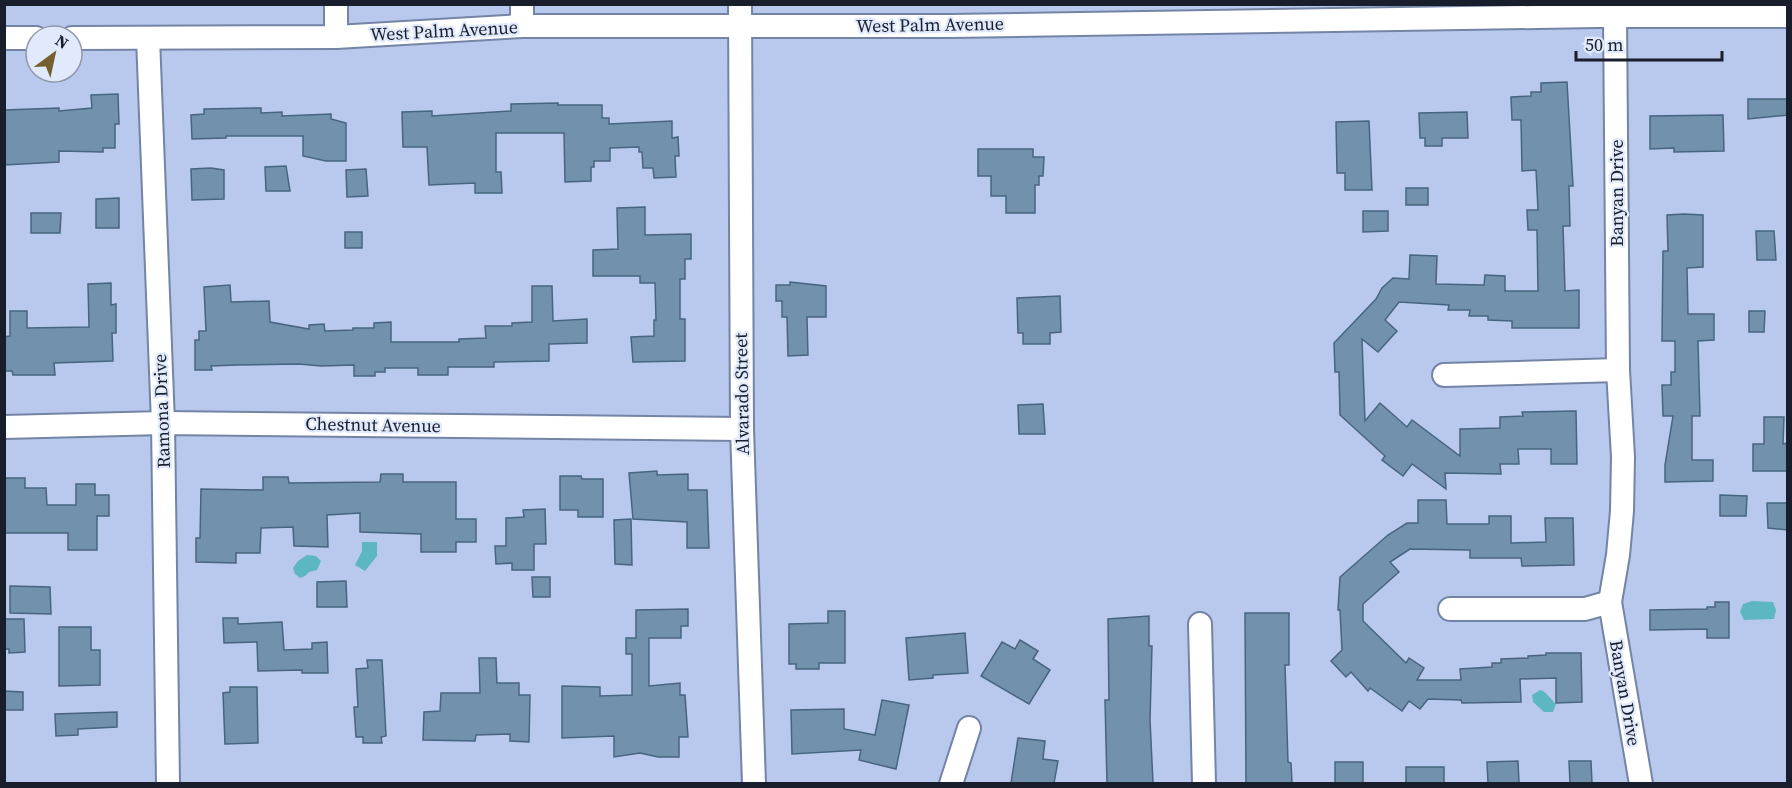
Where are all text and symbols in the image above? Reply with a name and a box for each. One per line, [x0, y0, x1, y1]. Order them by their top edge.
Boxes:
street label: West Palm Avenue [856, 11, 1004, 38]
street label: West Palm Avenue [370, 14, 518, 47]
north arrow [24, 24, 84, 84]
scale bar [1576, 24, 1722, 62]
text: N [51, 29, 73, 54]
text: 50 m [1585, 32, 1623, 57]
street label: Banyan Drive [1604, 139, 1629, 247]
street label: Alvarado Street [728, 332, 755, 455]
street label: Ramona Drive [147, 353, 176, 469]
street label: Chestnut Avenue [305, 411, 441, 438]
street label: Banyan Drive [1604, 638, 1647, 748]

